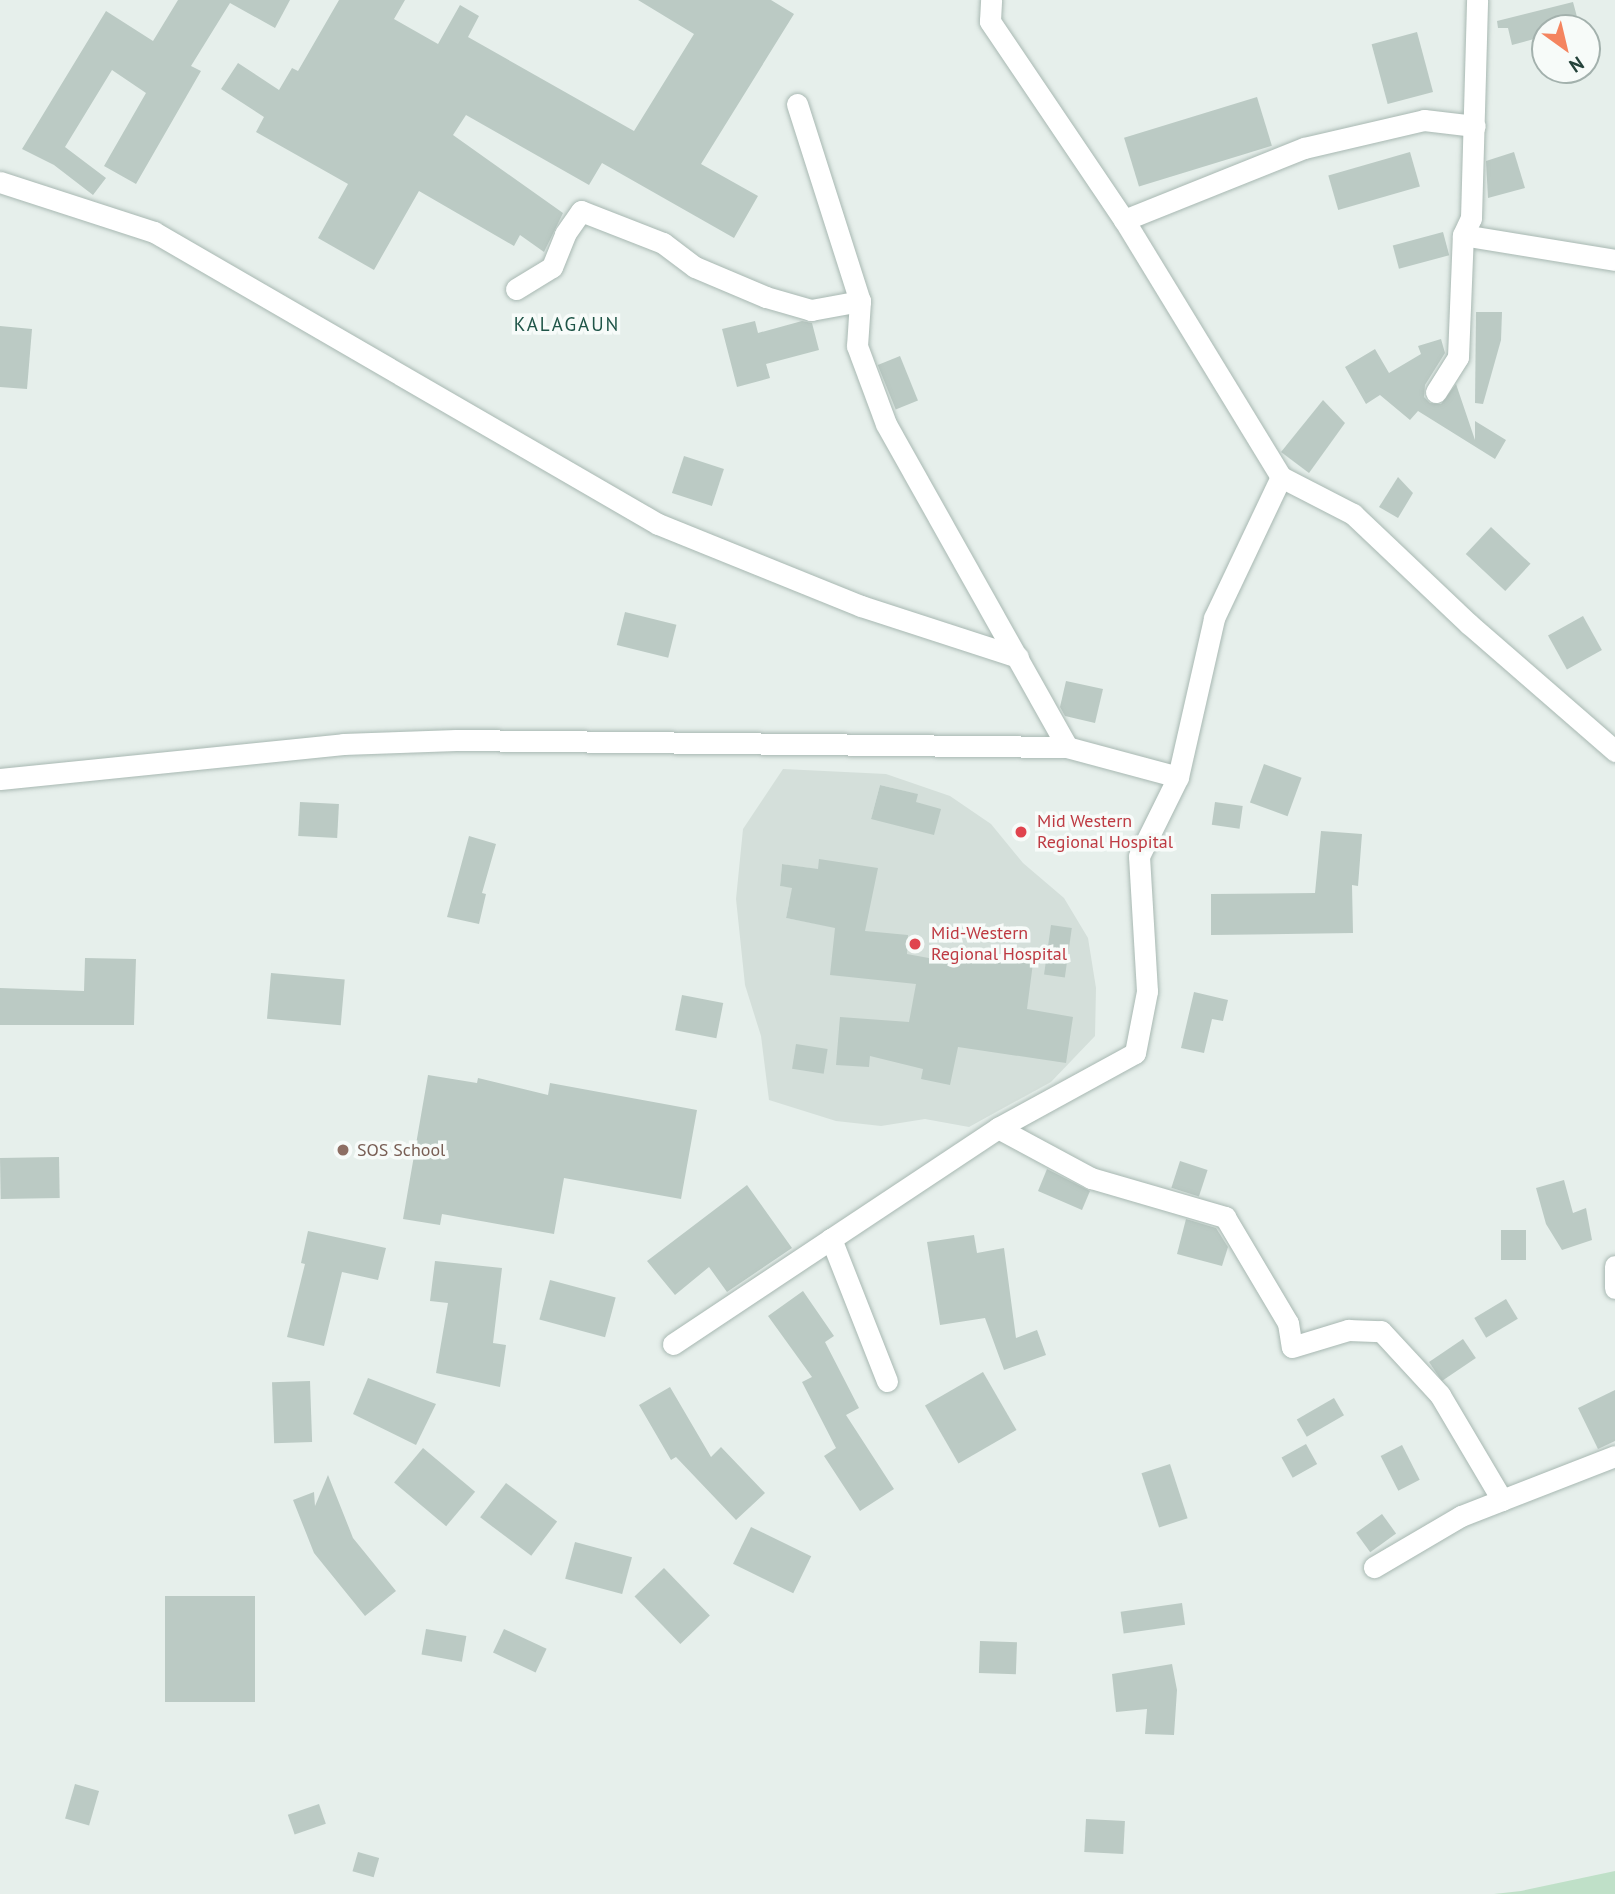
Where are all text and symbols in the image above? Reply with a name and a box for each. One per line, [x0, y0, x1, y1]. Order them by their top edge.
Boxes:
north arrow [1531, 14, 1601, 84]
text: N [1565, 51, 1589, 78]
district label: KALAGAUN [515, 314, 619, 336]
place label: Mid Western Regional Hospital [1037, 811, 1173, 854]
marker: Mid Western Regional Hospital [1011, 822, 1031, 842]
place label: Mid-Western Regional Hospital [931, 923, 1067, 965]
marker: Mid-Western Regional Hospital [905, 934, 925, 954]
place label: SOS School [357, 1139, 445, 1161]
marker: SOS School [335, 1142, 351, 1158]

